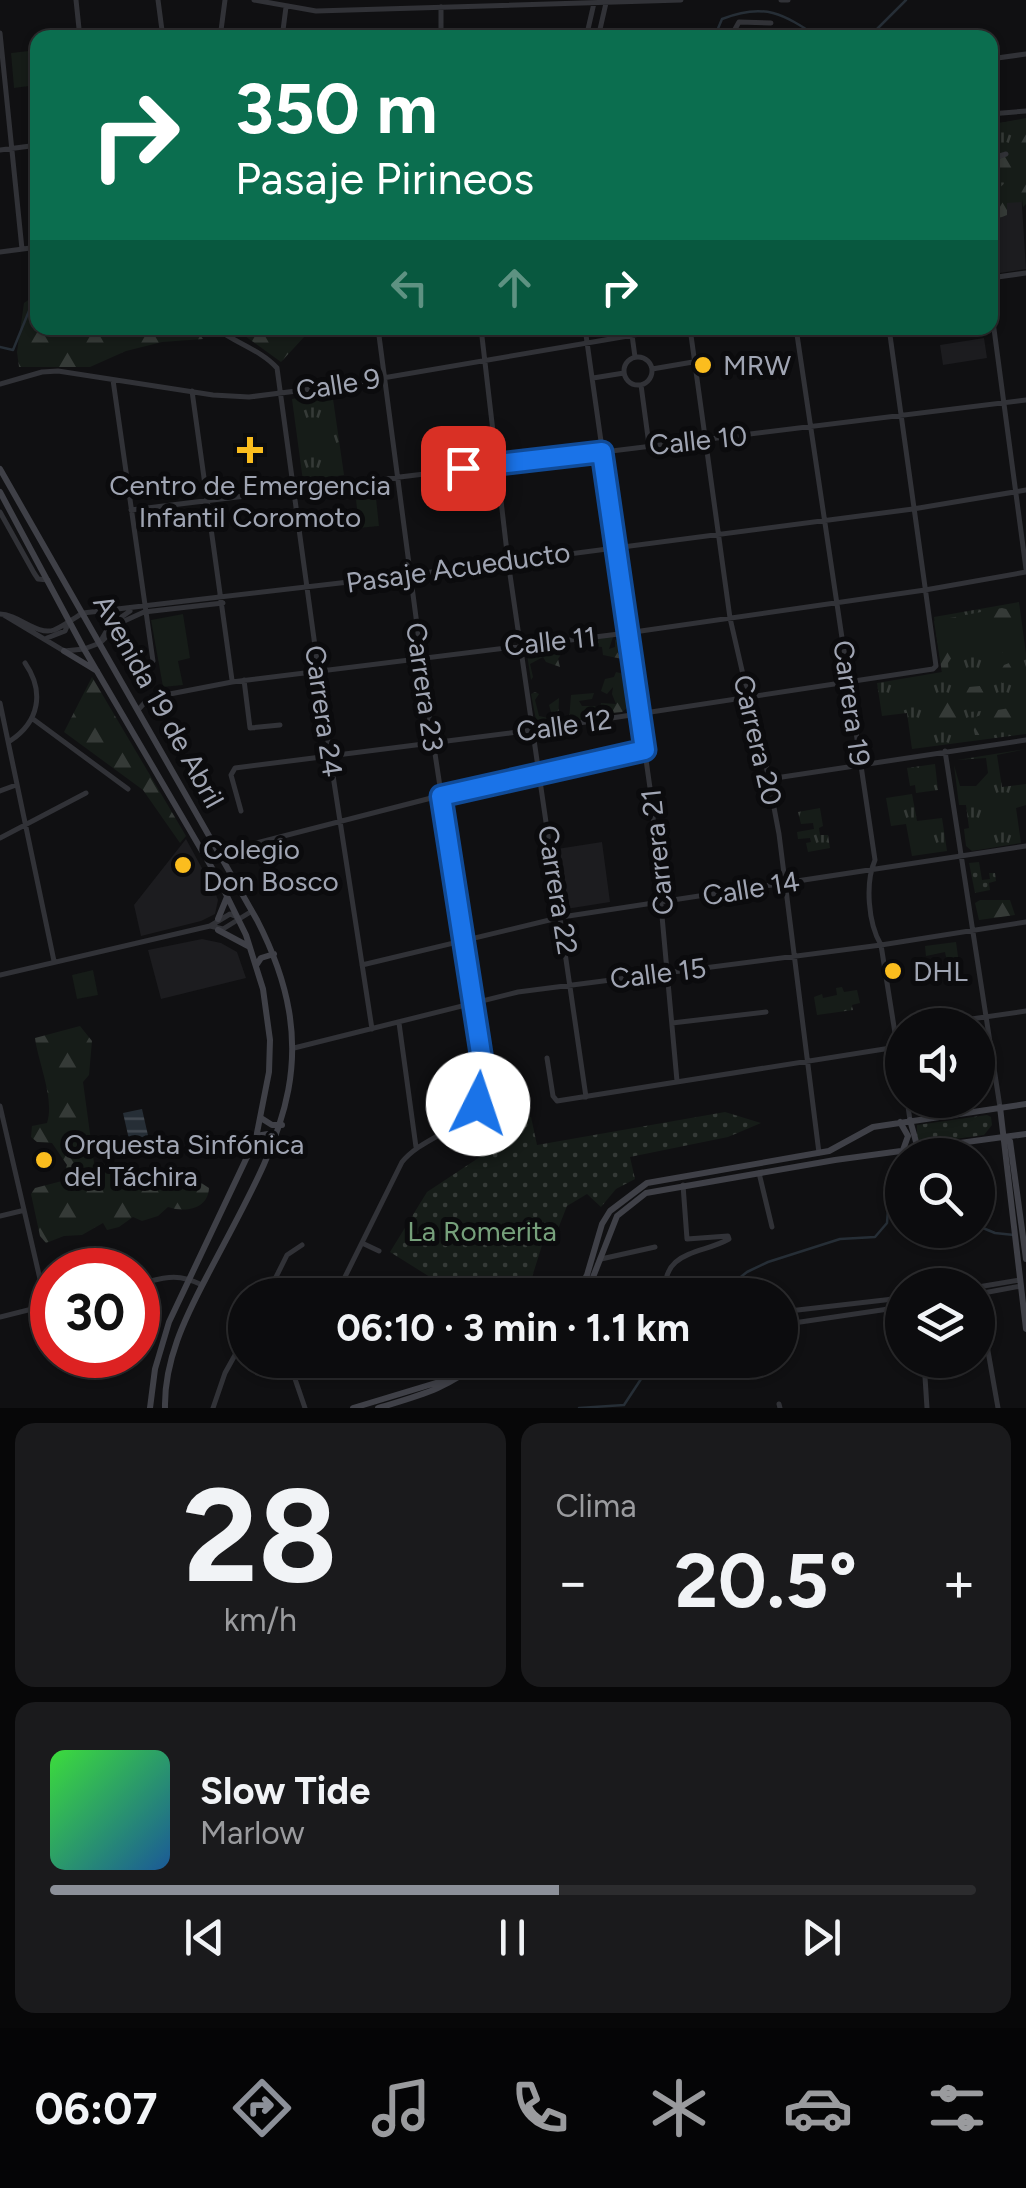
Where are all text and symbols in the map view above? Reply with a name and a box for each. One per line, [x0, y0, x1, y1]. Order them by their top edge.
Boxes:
text: 350 m [235, 66, 438, 151]
icon: right [70, 70, 200, 200]
text: Pasaje Pirineos [235, 151, 534, 205]
icon: left [382, 260, 437, 315]
icon: ahead [487, 260, 542, 315]
icon: right [592, 260, 647, 315]
place label: MRW [723, 348, 791, 382]
marker: MRW [692, 354, 714, 376]
street label: Calle 9 [293, 361, 383, 407]
street label: Calle 10 [647, 418, 749, 462]
pin [421, 426, 506, 511]
marker: Centro de Emergencia Infantil Coromoto [237, 437, 263, 463]
icon: arrive [436, 441, 491, 496]
place label: Centro de Emergencia Infantil Coromoto [109, 468, 391, 534]
street label: Pasaje Acueducto [344, 534, 572, 600]
street label: Avenida 19 de Abril [86, 589, 232, 813]
street label: Calle 11 [502, 619, 598, 663]
street label: Carrera 23 [399, 620, 451, 754]
street label: Carrera 19 [826, 638, 878, 768]
street label: Carrera 24 [298, 643, 350, 779]
street label: Carrera 20 [726, 671, 790, 809]
street label: Calle 12 [514, 701, 614, 749]
street label: Carrera 21 [633, 787, 681, 917]
street label: Carrera 22 [531, 823, 585, 957]
place label: Colegio Don Bosco [203, 832, 339, 898]
marker: Colegio Don Bosco [172, 854, 194, 876]
street label: Calle 14 [700, 864, 802, 912]
street label: Calle 15 [608, 950, 708, 996]
place label: DHL [913, 954, 968, 988]
marker: DHL [882, 960, 904, 982]
map controls [885, 1008, 995, 1378]
button: sound [885, 1008, 995, 1118]
position arrow [426, 1052, 530, 1156]
place label: Orquesta Sinfónica del Táchira [64, 1127, 304, 1193]
button: search [885, 1138, 995, 1248]
marker: Orquesta Sinfónica del Táchira [33, 1149, 55, 1171]
park label: La Romerita [407, 1214, 557, 1248]
speed limit sign: 30 [30, 1248, 160, 1378]
button: layers [885, 1268, 995, 1378]
text: 06:10 · 3 min · 1.1 km [336, 1305, 690, 1351]
text: 28 [183, 1458, 338, 1614]
text: Clima [556, 1487, 637, 1525]
text: 20.5° [674, 1536, 857, 1626]
text: − [556, 1549, 590, 1615]
text: + [942, 1549, 976, 1615]
text: km/h [224, 1601, 297, 1639]
text: Slow Tide [200, 1768, 370, 1814]
text: Marlow [200, 1814, 304, 1852]
icon: previous [177, 1910, 232, 1965]
icon: pause [485, 1910, 540, 1965]
icon: next [794, 1910, 849, 1965]
icon: directions [227, 2073, 297, 2143]
icon: music [366, 2073, 436, 2143]
icon: phone [505, 2073, 575, 2143]
icon: climate [644, 2073, 714, 2143]
icon: car [783, 2073, 853, 2143]
icon: filters [922, 2073, 992, 2143]
text: 06:07 [35, 2081, 158, 2135]

